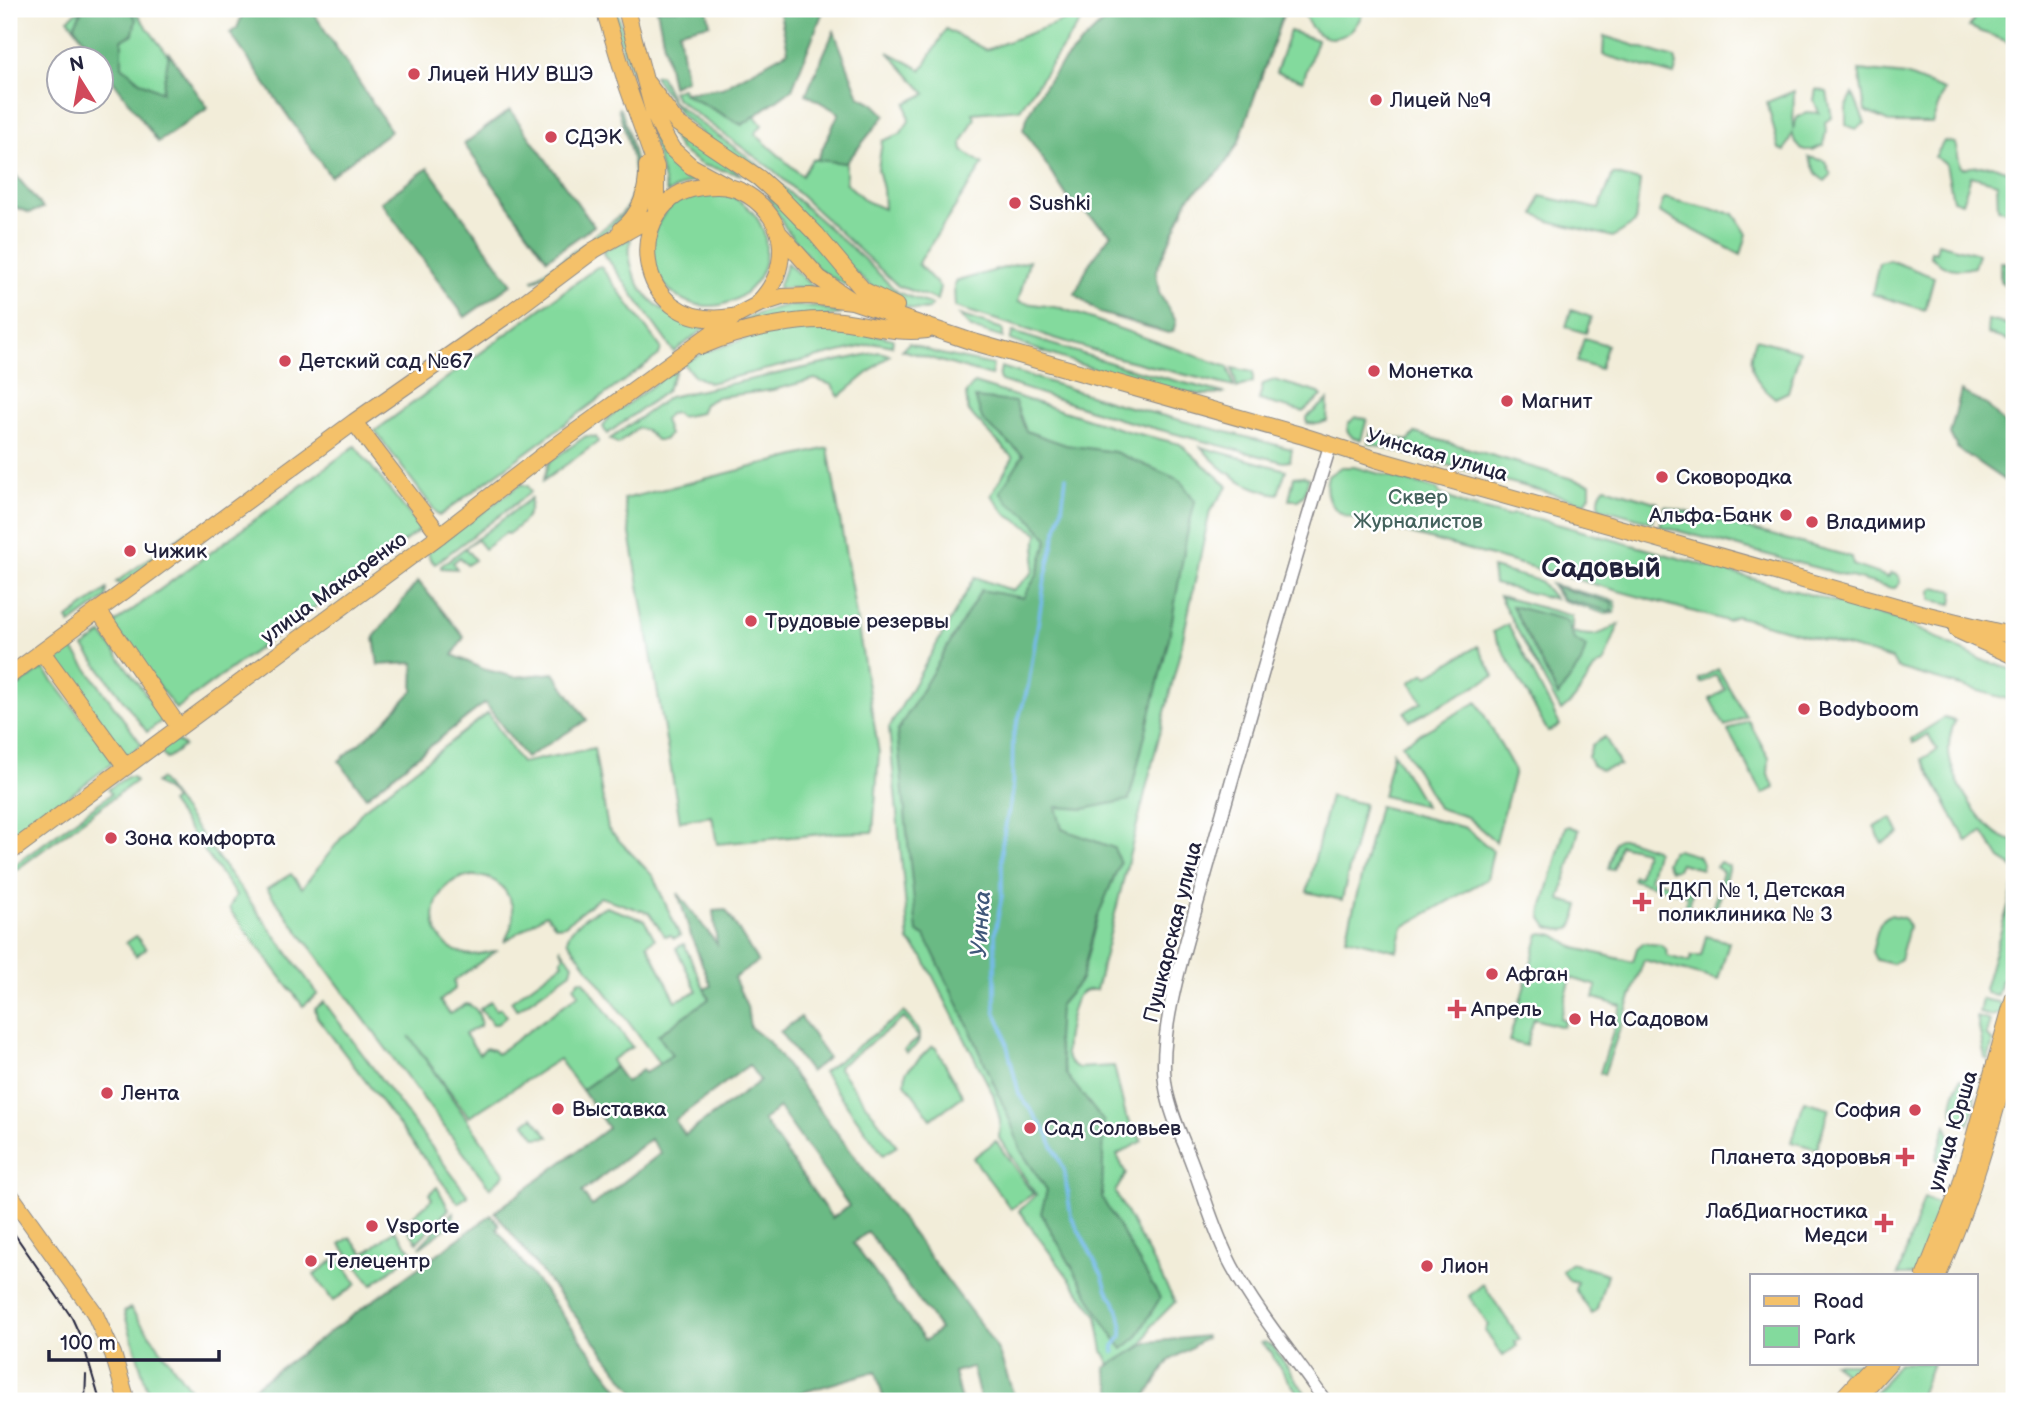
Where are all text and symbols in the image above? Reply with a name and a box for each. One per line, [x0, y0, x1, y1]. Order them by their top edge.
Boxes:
north arrow [46, 46, 116, 116]
text: N [68, 52, 86, 77]
place label: Лицей НИУ ВШЭ [427, 62, 593, 87]
marker: Лицей НИУ ВШЭ [406, 66, 422, 82]
place label: Лицей №9 [1389, 88, 1491, 113]
marker: Лицей №9 [1368, 92, 1384, 108]
place label: СДЭК [565, 125, 622, 150]
marker: СДЭК [543, 129, 559, 145]
place label: Sushki [1029, 191, 1091, 216]
marker: Sushki [1007, 195, 1023, 211]
place label: Детский сад №67 [299, 349, 473, 374]
marker: Детский сад №67 [277, 353, 293, 369]
place label: Монетка [1388, 359, 1474, 384]
marker: Монетка [1366, 363, 1382, 379]
place label: Магнит [1521, 389, 1593, 414]
marker: Магнит [1499, 393, 1515, 409]
street label: Уинская улица [1363, 423, 1511, 487]
place label: Сковородка [1676, 465, 1793, 490]
marker: Сковородка [1654, 469, 1670, 485]
park label: Сквер Журналистов [1353, 485, 1483, 534]
place label: Альфа-Банк [1648, 503, 1772, 528]
marker: Альфа-Банк [1778, 507, 1794, 523]
place label: Владимир [1826, 510, 1926, 535]
marker: Владимир [1804, 514, 1820, 530]
street label: улица Макаренко [256, 527, 412, 649]
place label: Чижик [144, 539, 207, 564]
marker: Чижик [122, 543, 138, 559]
district label: Садовый [1541, 552, 1661, 585]
place label: Трудовые резервы [765, 609, 949, 634]
marker: Трудовые резервы [743, 613, 759, 629]
place label: Bodyboom [1818, 697, 1919, 722]
marker: Bodyboom [1796, 701, 1812, 717]
place label: Зона комфорта [125, 826, 276, 851]
marker: Зона комфорта [103, 830, 119, 846]
street label: Пушкарская улица [1138, 838, 1208, 1025]
place label: ГДКП № 1, Детская поликлиника № 3 [1658, 878, 1845, 927]
water label: Уинка [965, 890, 997, 958]
marker: ГДКП № 1, Детская поликлиника № 3 [1632, 892, 1652, 912]
place label: Афган [1505, 962, 1568, 987]
marker: Афган [1484, 966, 1500, 982]
place label: Апрель [1470, 997, 1542, 1022]
marker: Апрель [1449, 1001, 1465, 1017]
place label: На Садовом [1589, 1007, 1709, 1032]
marker: На Садовом [1567, 1011, 1583, 1027]
street label: улица Юрша [1923, 1067, 1983, 1194]
place label: Лента [120, 1081, 180, 1106]
marker: Лента [99, 1085, 115, 1101]
place label: Выставка [572, 1097, 667, 1122]
place label: София [1835, 1098, 1901, 1123]
marker: Выставка [550, 1101, 566, 1117]
marker: София [1907, 1102, 1923, 1118]
place label: Сад Соловьев [1044, 1116, 1181, 1141]
marker: Сад Соловьев [1022, 1120, 1038, 1136]
place label: Планета здоровья [1710, 1145, 1891, 1170]
marker: Планета здоровья [1897, 1149, 1913, 1165]
place label: ЛабДиагностика Медси [1705, 1199, 1869, 1248]
marker: ЛабДиагностика Медси [1874, 1213, 1894, 1233]
place label: Vsporte [386, 1214, 460, 1239]
marker: Vsporte [364, 1218, 380, 1234]
place label: Телецентр [325, 1249, 430, 1274]
marker: Телецентр [303, 1253, 319, 1269]
place label: Лион [1440, 1254, 1489, 1279]
marker: Лион [1419, 1258, 1435, 1274]
legend [1750, 1274, 1978, 1364]
text: Road [1813, 1289, 1864, 1314]
scale bar [49, 1319, 219, 1363]
text: Park [1813, 1325, 1856, 1350]
text: 100 m [60, 1331, 116, 1356]

